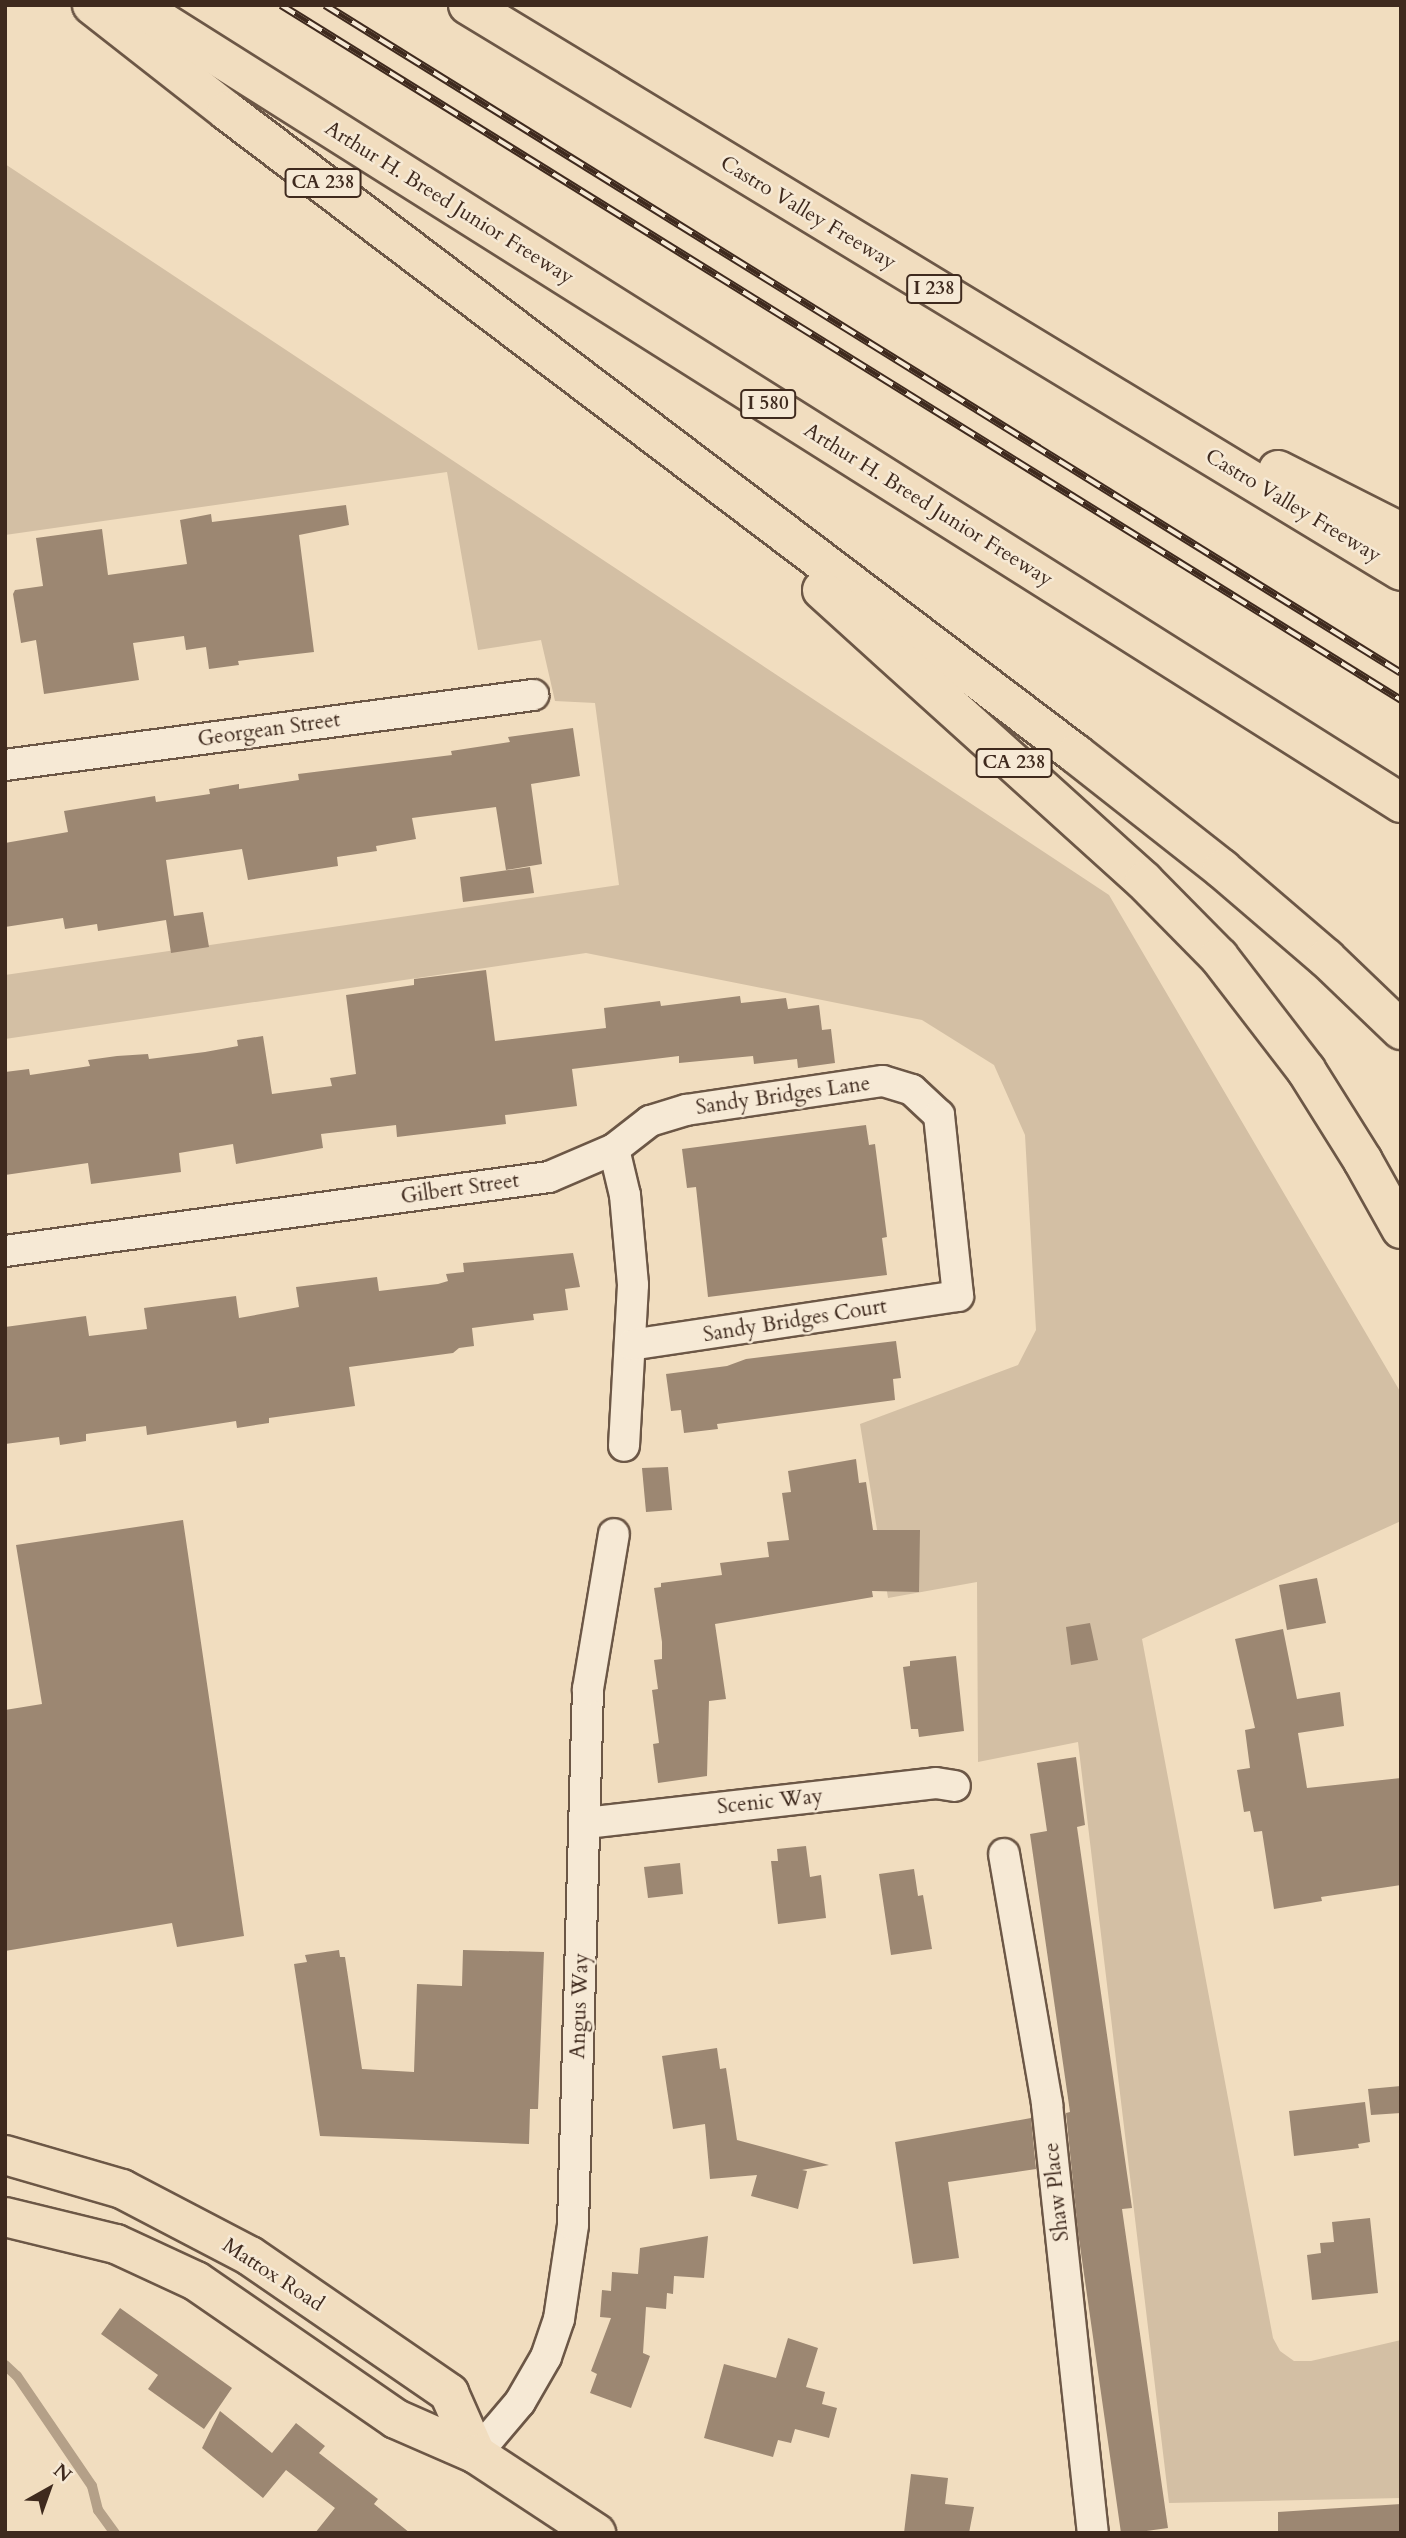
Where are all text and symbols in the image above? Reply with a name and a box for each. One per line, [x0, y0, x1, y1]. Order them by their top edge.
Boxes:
street label: Arthur H. Breed Junior Freeway [320, 116, 578, 290]
street label: Castro Valley Freeway [716, 151, 900, 275]
road number: CA 238 [284, 168, 362, 198]
road number: I 238 [906, 274, 962, 304]
road number: I 580 [740, 388, 796, 420]
street label: Arthur H. Breed Junior Freeway [799, 418, 1057, 592]
street label: Castro Valley Freeway [1201, 444, 1385, 568]
street label: Georgean Street [196, 708, 342, 752]
road number: CA 238 [976, 748, 1052, 778]
street label: Sandy Bridges Lane [694, 1071, 872, 1121]
street label: Gilbert Street [399, 1168, 521, 1210]
street label: Sandy Bridges Court [701, 1294, 889, 1348]
street label: Scenic Way [716, 1784, 824, 1820]
street label: Angus Way [566, 1952, 594, 2060]
street label: Shaw Place [1039, 2141, 1075, 2243]
street label: Mattox Road [218, 2233, 328, 2317]
north arrow [14, 2454, 84, 2524]
text: N [48, 2458, 77, 2488]

